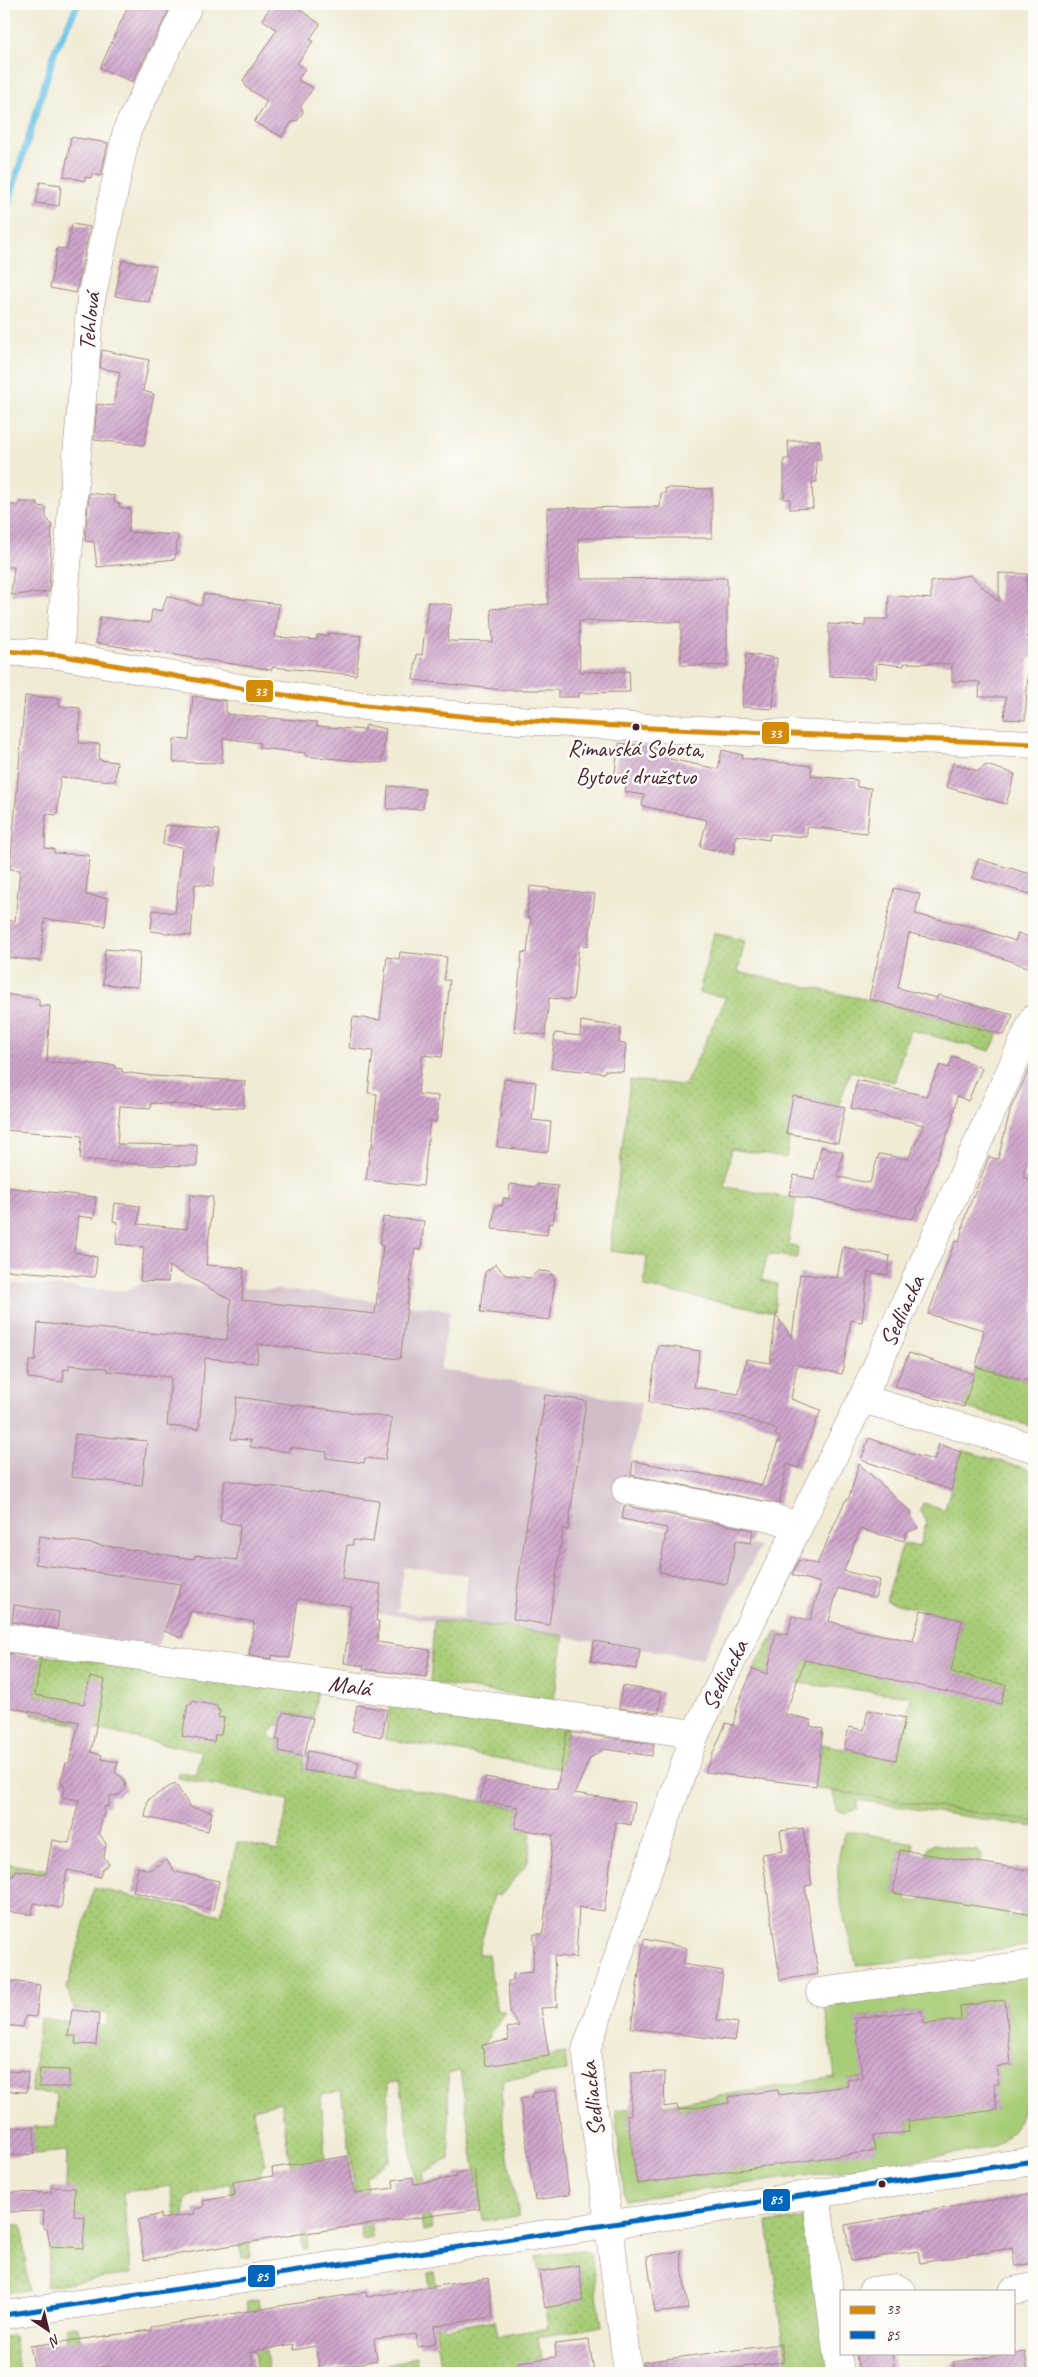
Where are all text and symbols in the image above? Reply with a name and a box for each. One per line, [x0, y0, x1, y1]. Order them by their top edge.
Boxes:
street label: Tehlová [71, 287, 108, 352]
line badge: 33 [245, 679, 274, 703]
text: 33 [254, 683, 268, 700]
line badge: 33 [761, 721, 790, 745]
marker: Rimavská Sobota, Bytové družstvo [631, 722, 641, 732]
text: 33 [769, 725, 783, 742]
place label: Rimavská Sobota, Bytové družstvo [567, 734, 705, 791]
street label: Sedliacka [873, 1269, 932, 1351]
street label: Sedliacka [694, 1633, 755, 1715]
street label: Malá [327, 1668, 375, 1704]
street label: Sedliacka [572, 2058, 611, 2138]
unlabelled marker [877, 2179, 887, 2189]
line badge: 85 [762, 2188, 791, 2212]
text: 85 [770, 2191, 784, 2208]
line badge: 85 [247, 2264, 276, 2288]
text: 85 [256, 2268, 270, 2285]
legend [840, 2290, 1016, 2354]
text: 33 [886, 2300, 901, 2319]
north arrow [22, 2304, 72, 2354]
text: 85 [886, 2326, 901, 2345]
text: N [45, 2331, 64, 2351]

